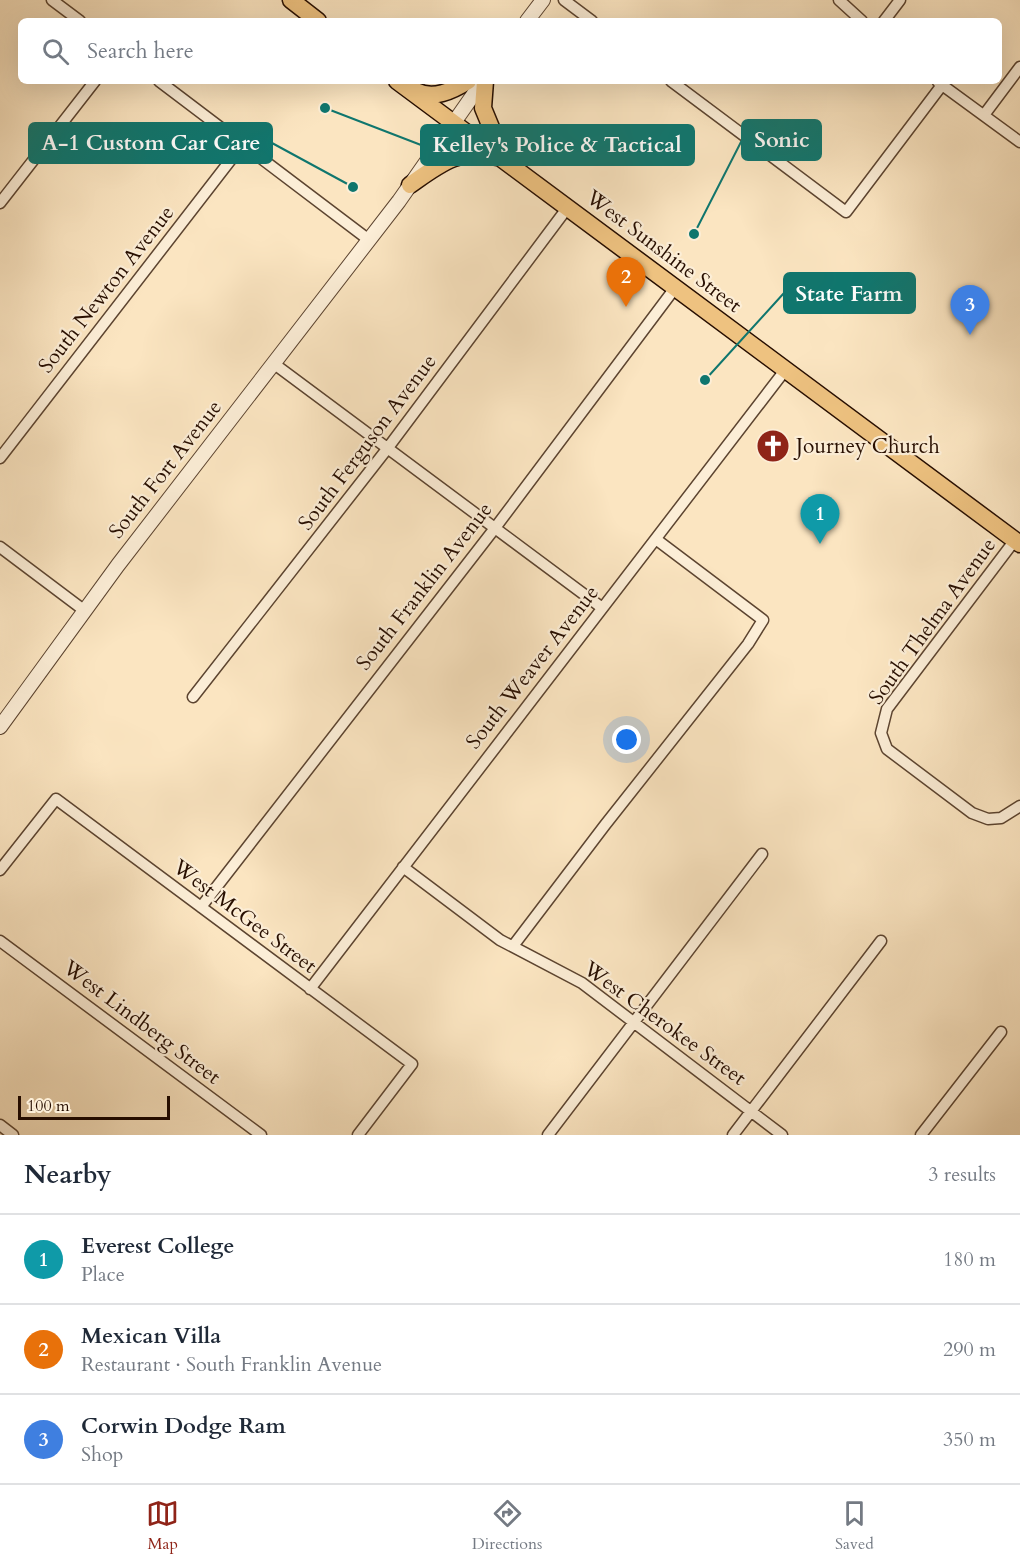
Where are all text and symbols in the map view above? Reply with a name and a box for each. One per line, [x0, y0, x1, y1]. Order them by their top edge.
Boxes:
search box [18, 18, 1002, 84]
icon: search [39, 35, 72, 68]
text: Search here [87, 36, 194, 66]
callout: Sonic [742, 120, 821, 160]
callout: A-1 Custom Car Care [29, 123, 272, 163]
callout: Kelley's Police & Tactical [421, 125, 694, 165]
text: Sonic [754, 125, 810, 155]
text: A-1 Custom Car Care [42, 128, 260, 158]
text: Kelley's Police & Tactical [432, 130, 682, 160]
street label: West Sunshine Street [579, 183, 748, 320]
street label: South Newton Avenue [32, 200, 181, 379]
pin: 2 [606, 258, 646, 307]
callout: State Farm [784, 273, 915, 313]
text: State Farm [795, 279, 903, 309]
pin: 3 [950, 286, 990, 335]
street label: South Ferguson Avenue [292, 348, 443, 536]
street label: South Fort Avenue [102, 394, 229, 545]
church icon: Journey Church [755, 428, 791, 464]
place label: Journey Church [793, 432, 940, 461]
pin: 1 [800, 494, 840, 544]
street label: South Franklin Avenue [350, 496, 499, 676]
street label: South Thelma Avenue [862, 532, 1003, 711]
street label: South Weaver Avenue [459, 579, 606, 755]
your location [612, 725, 641, 754]
street label: West McGee Street [166, 852, 323, 980]
street label: West Lindberg Street [56, 953, 227, 1091]
street label: West Cherokee Street [577, 954, 752, 1093]
scale bar [18, 1093, 170, 1120]
text: 100 m [27, 1095, 69, 1117]
text: Nearby [24, 1157, 112, 1192]
text: 3 results [928, 1161, 996, 1188]
text: Everest College [81, 1231, 234, 1261]
text: 1 [38, 1246, 49, 1273]
text: 180 m [943, 1246, 996, 1273]
text: Place [81, 1261, 125, 1288]
text: Mexican Villa [81, 1321, 221, 1351]
text: 2 [38, 1336, 49, 1363]
text: 290 m [943, 1336, 996, 1363]
text: Restaurant · South Franklin Avenue [81, 1351, 382, 1378]
text: Corwin Dodge Ram [81, 1411, 286, 1441]
text: 3 [38, 1426, 49, 1453]
text: 350 m [943, 1426, 996, 1453]
text: Shop [81, 1441, 123, 1468]
tab: Map [146, 1497, 179, 1555]
tab: Directions [472, 1497, 542, 1555]
tab: Saved [835, 1497, 874, 1555]

